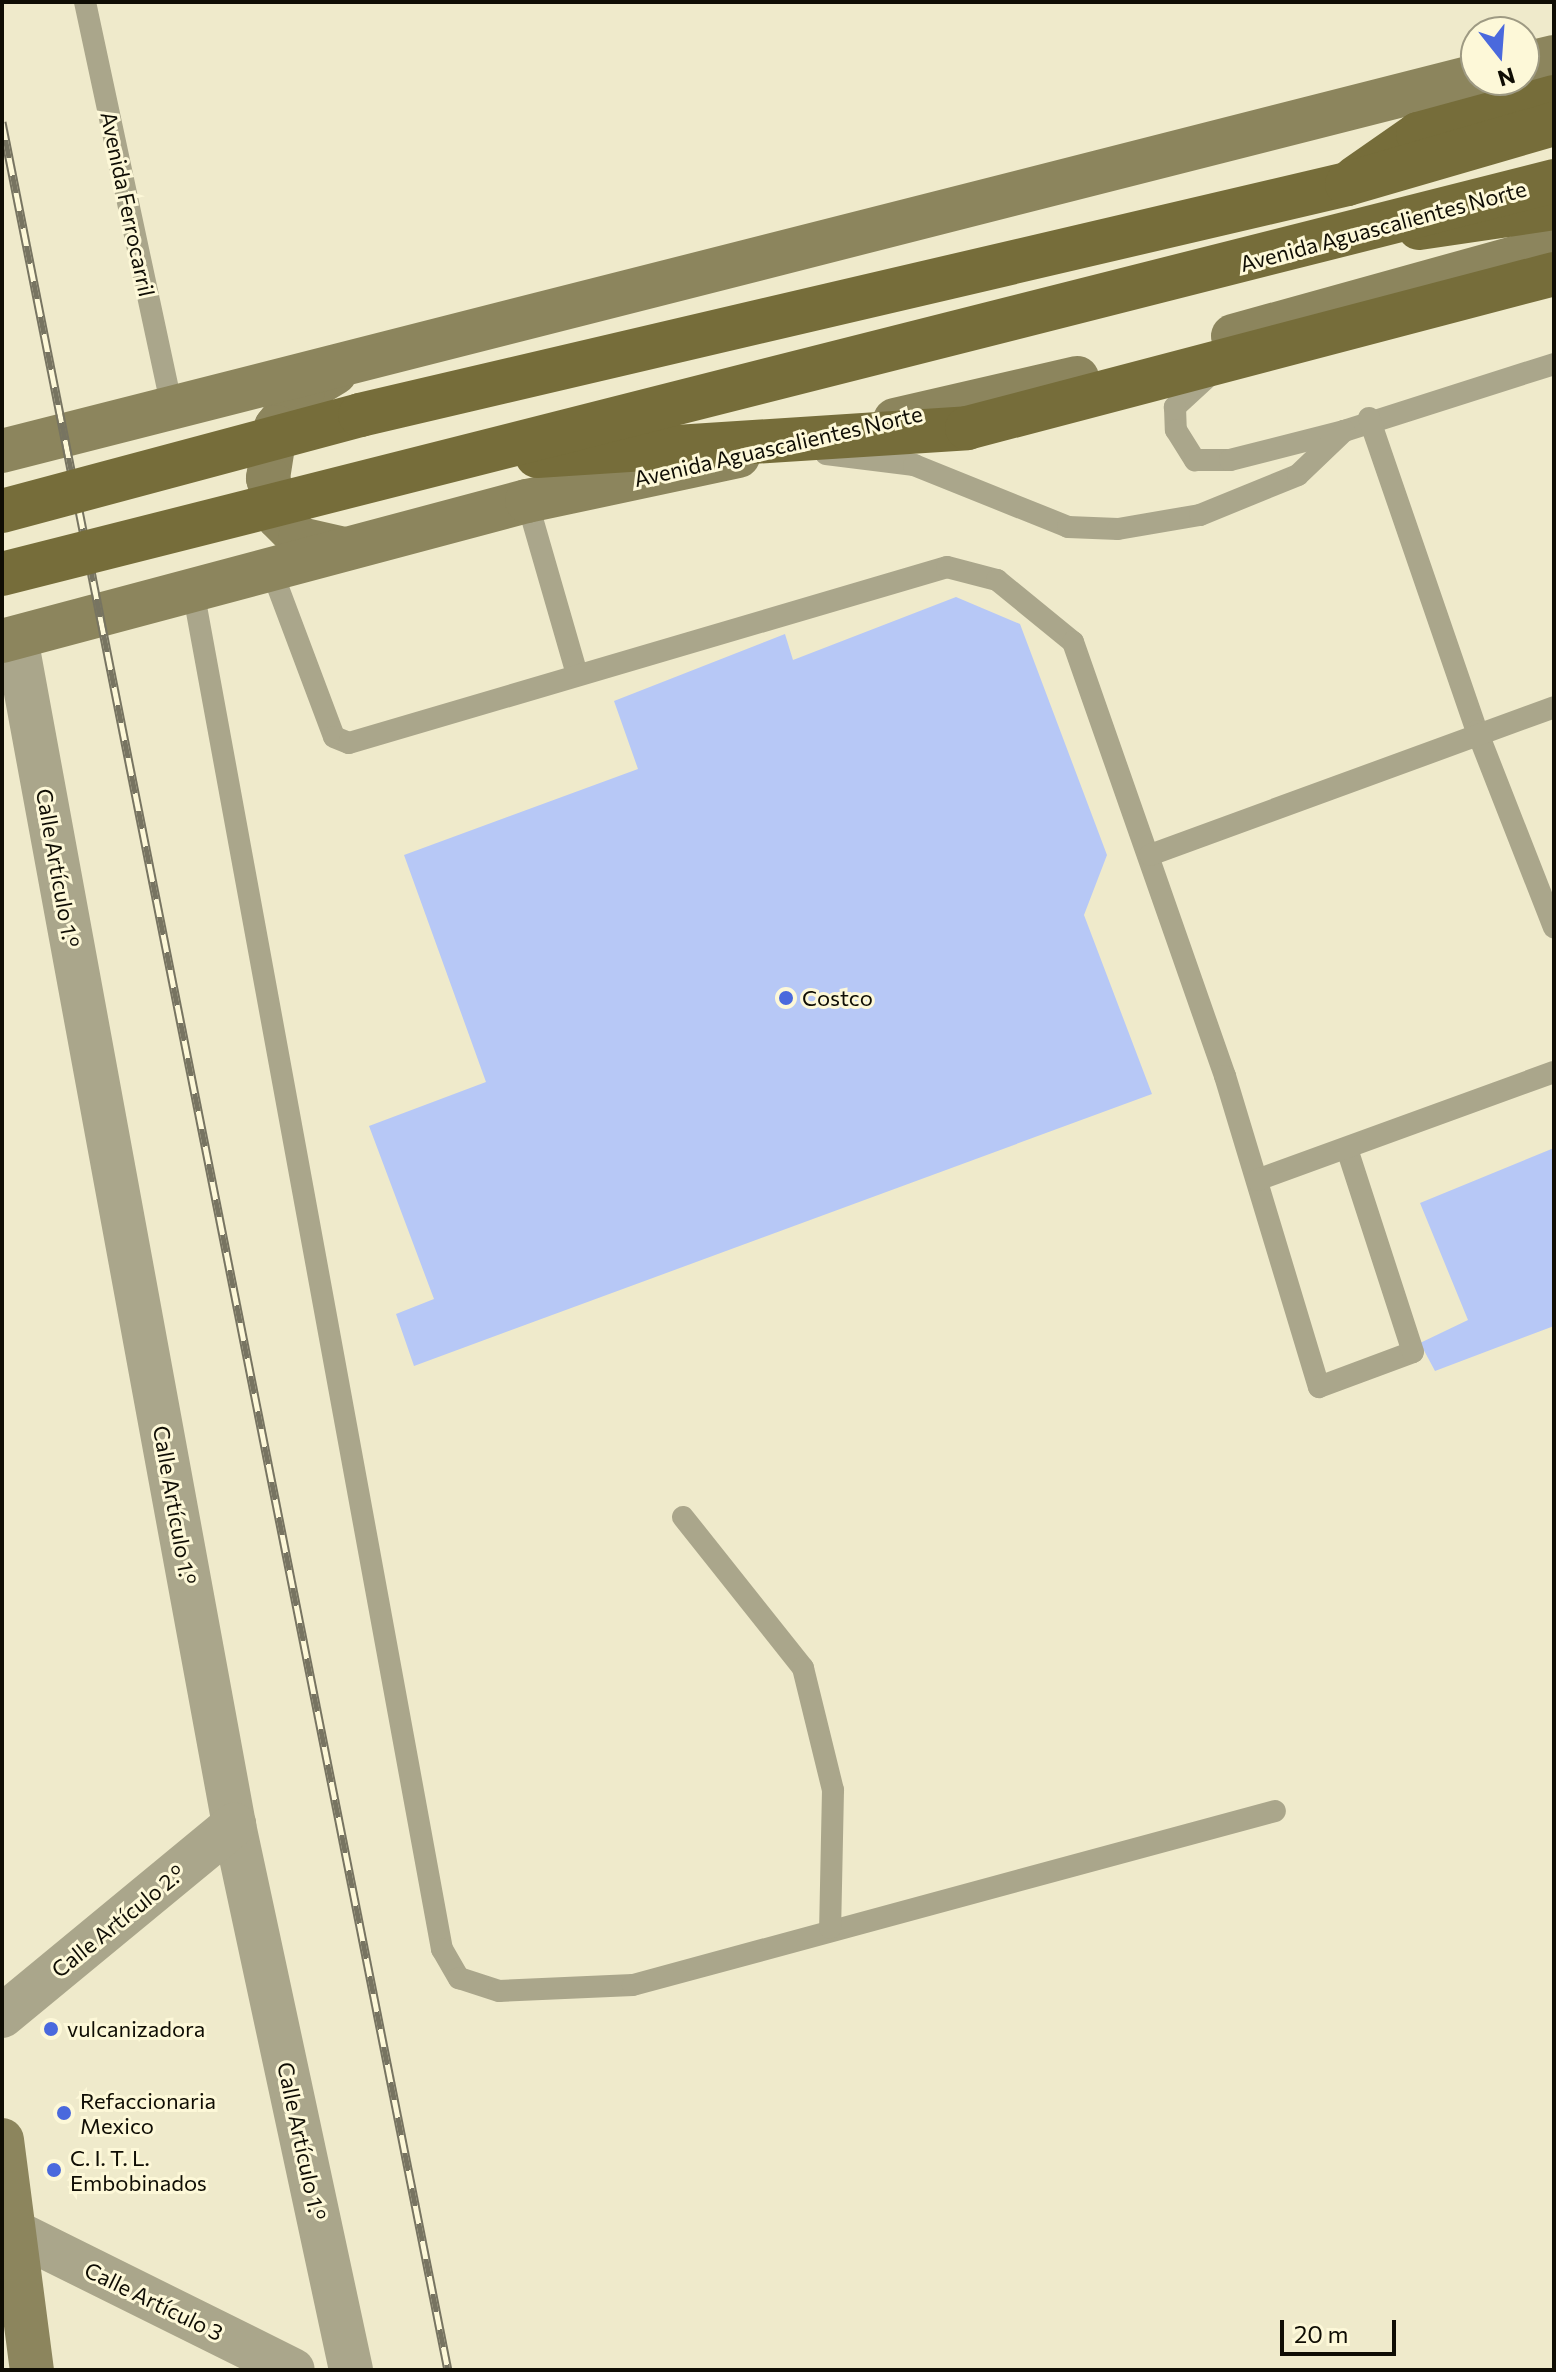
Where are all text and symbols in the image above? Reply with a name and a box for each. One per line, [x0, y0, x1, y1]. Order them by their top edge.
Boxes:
north arrow [1460, 16, 1540, 96]
text: N [1495, 62, 1518, 93]
street label: Avenida Ferrocarril [95, 109, 161, 299]
street label: Avenida Aguascalientes Norte [1237, 175, 1529, 277]
street label: Avenida Aguascalientes Norte [631, 400, 925, 492]
street label: Calle Artículo 1.º [31, 786, 85, 950]
place label: Costco [802, 985, 873, 1011]
marker: Costco [777, 989, 795, 1007]
street label: Calle Artículo 1.º [148, 1423, 202, 1587]
street label: Calle Artículo 2.º [46, 1859, 190, 1983]
place label: vulcanizadora [67, 2016, 205, 2042]
marker: vulcanizadora [42, 2020, 60, 2038]
street label: Calle Artículo 1.º [272, 2060, 332, 2222]
place label: Refaccionaria Mexico [80, 2087, 216, 2138]
marker: Refaccionaria Mexico [55, 2104, 73, 2122]
place label: C. I. T. L. Embobinados [70, 2144, 207, 2196]
marker: C. I. T. L. Embobinados [45, 2161, 63, 2179]
street label: Calle Artículo 3 [80, 2256, 228, 2346]
scale bar [1284, 2304, 1400, 2354]
text: 20 m [1294, 2319, 1348, 2348]

